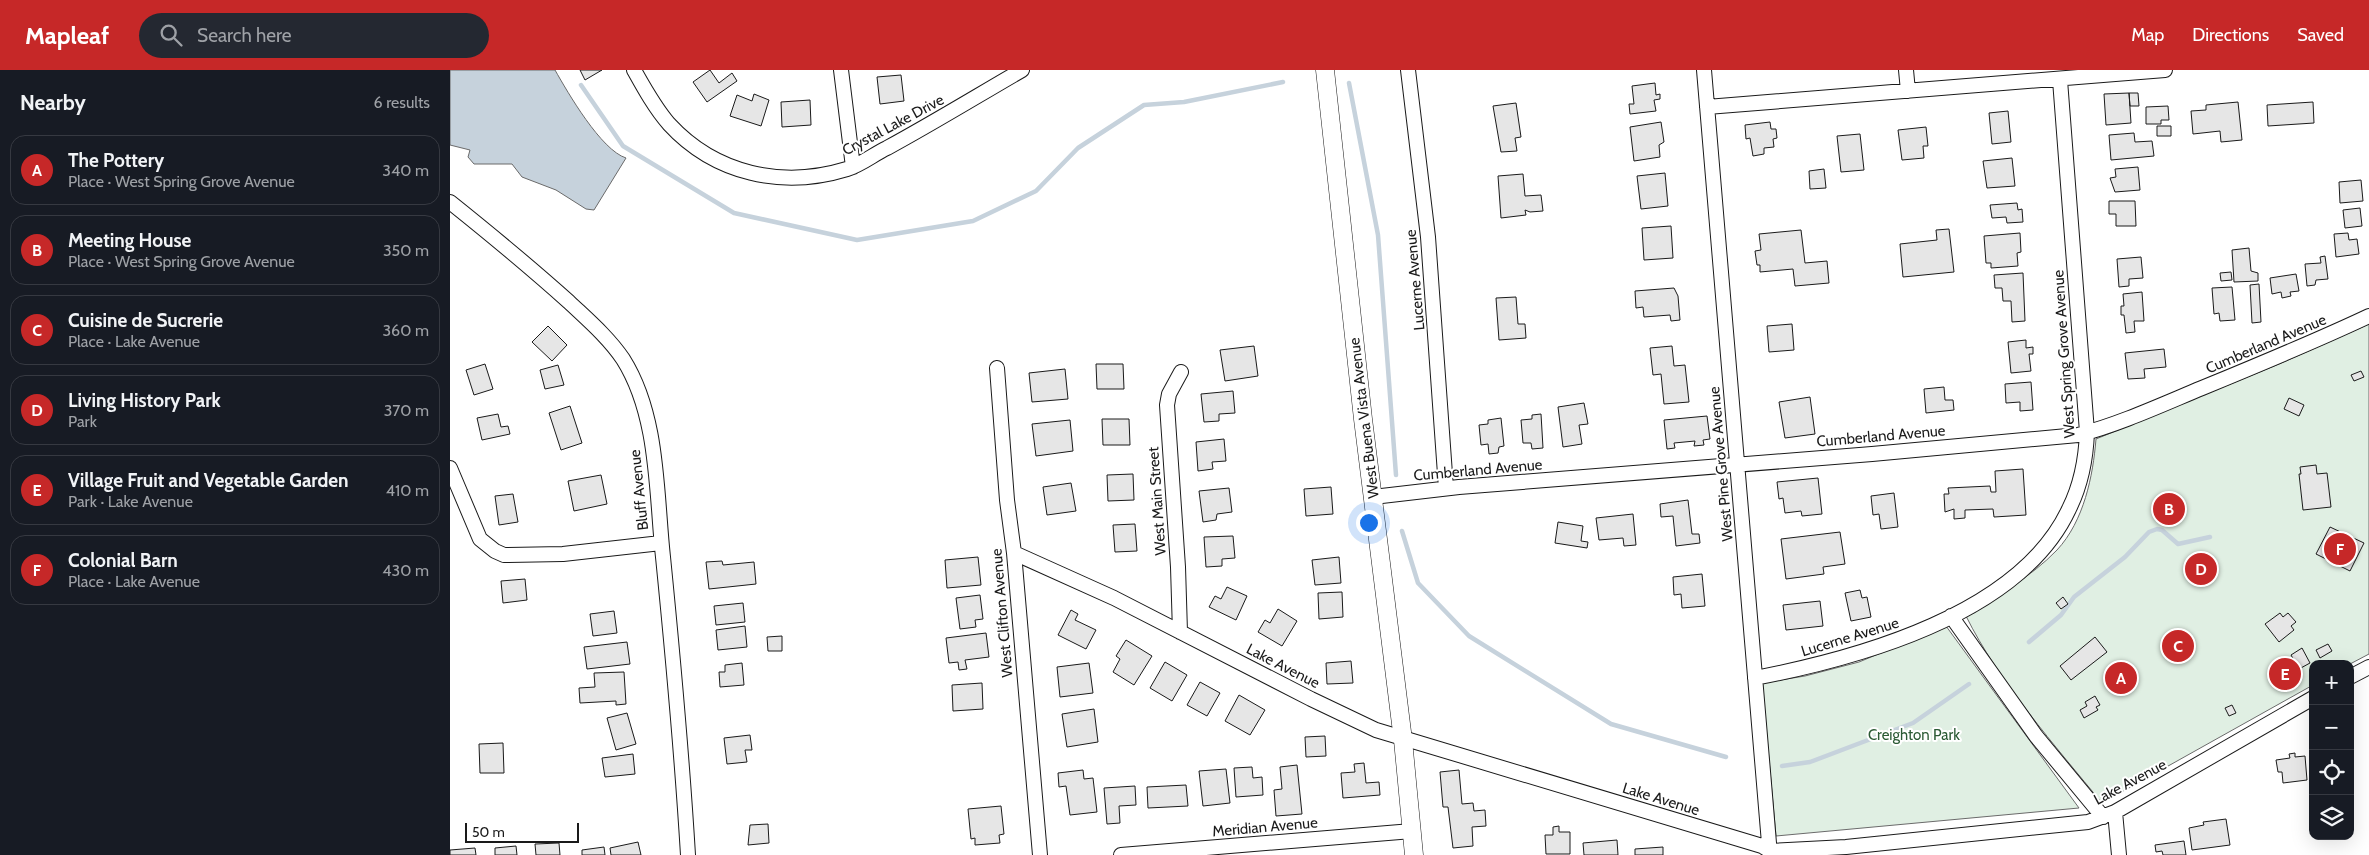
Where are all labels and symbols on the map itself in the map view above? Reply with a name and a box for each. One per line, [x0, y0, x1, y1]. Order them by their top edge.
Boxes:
street label: Crystal Lake Drive [839, 90, 947, 159]
street label: Lucerne Avenue [1402, 228, 1428, 331]
street label: West Spring Grove Avenue [2049, 269, 2079, 439]
street label: Cumberland Avenue [2203, 310, 2329, 378]
street label: West Buena Vista Avenue [1345, 336, 1383, 499]
street label: West Pine Grove Avenue [1705, 385, 1737, 542]
street label: Cumberland Avenue [1816, 421, 1946, 451]
street label: West Main Street [1144, 446, 1170, 556]
street label: Bluff Avenue [626, 448, 652, 531]
street label: Cumberland Avenue [1413, 455, 1543, 485]
pin: B [2153, 490, 2185, 528]
your location [1356, 510, 1382, 536]
pin: F [2324, 530, 2356, 568]
street label: West Clifton Avenue [987, 547, 1017, 678]
pin: D [2185, 550, 2217, 588]
street label: Lucerne Avenue [1799, 613, 1901, 660]
pin: C [2162, 627, 2194, 665]
street label: Lake Avenue [1243, 640, 1323, 692]
pin: E [2269, 655, 2301, 693]
pin: A [2105, 659, 2137, 697]
park label: Creighton Park [1868, 726, 1960, 744]
street label: Lake Avenue [2091, 755, 2170, 809]
street label: Lake Avenue [1620, 779, 1702, 819]
street label: Meridian Avenue [1212, 813, 1319, 841]
scale bar [465, 820, 579, 843]

